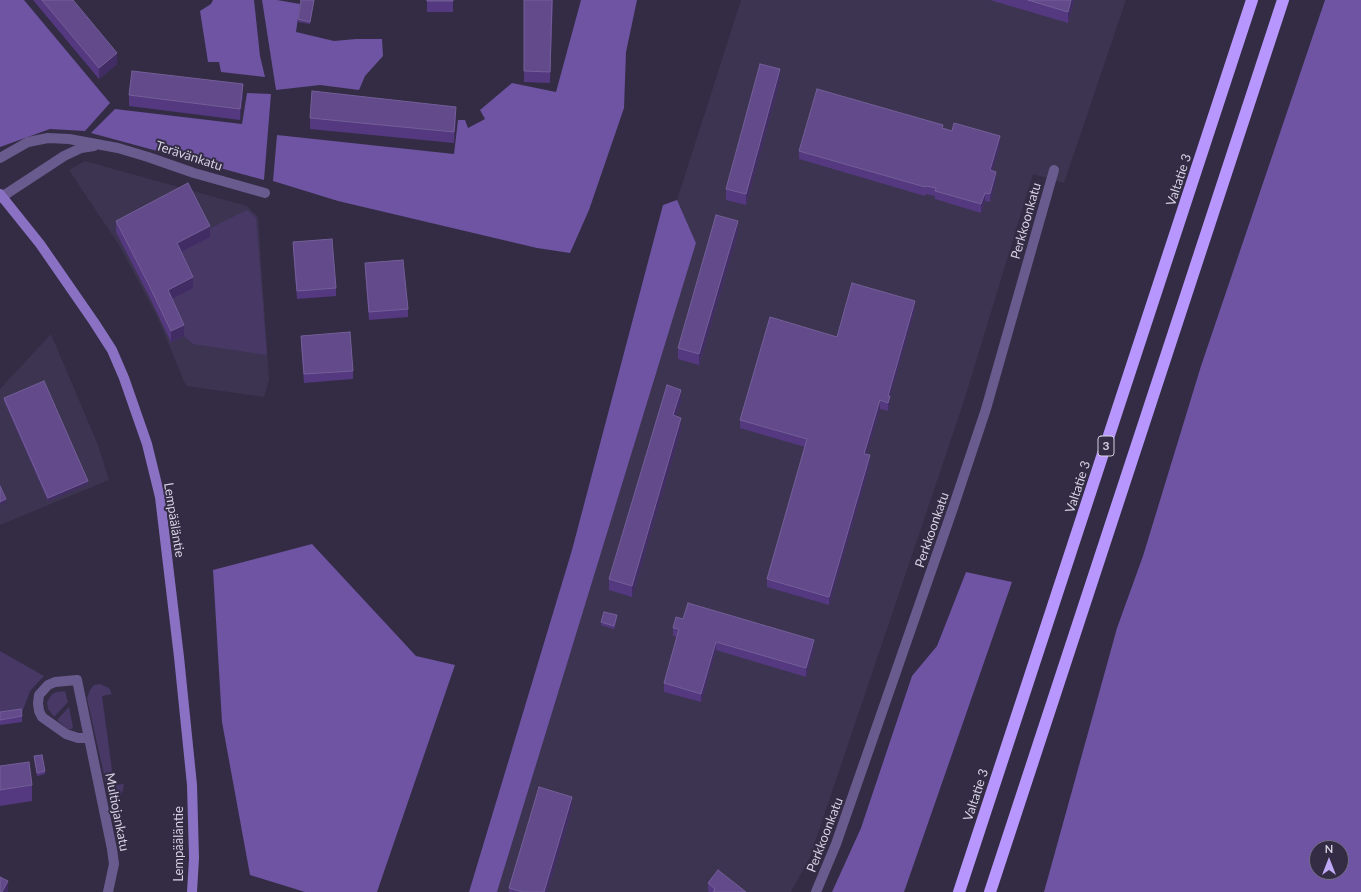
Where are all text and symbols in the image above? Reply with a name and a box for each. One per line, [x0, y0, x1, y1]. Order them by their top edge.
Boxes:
street label: Terävänkatu [154, 138, 224, 174]
street label: Valtatie 3 [1163, 152, 1195, 208]
street label: Perkkoonkatu [1008, 181, 1044, 261]
road number: 3 [1098, 436, 1114, 456]
street label: Valtatie 3 [1062, 459, 1094, 515]
street label: Lempääläntie [160, 481, 188, 559]
street label: Perkkoonkatu [912, 490, 952, 570]
street label: Valtatie 3 [960, 767, 992, 823]
street label: Multiojankatu [102, 772, 132, 852]
street label: Perkkoonkatu [804, 795, 846, 875]
street label: Lempääläntie [171, 806, 187, 882]
north arrow [1309, 840, 1349, 880]
text: N [1325, 842, 1333, 855]

